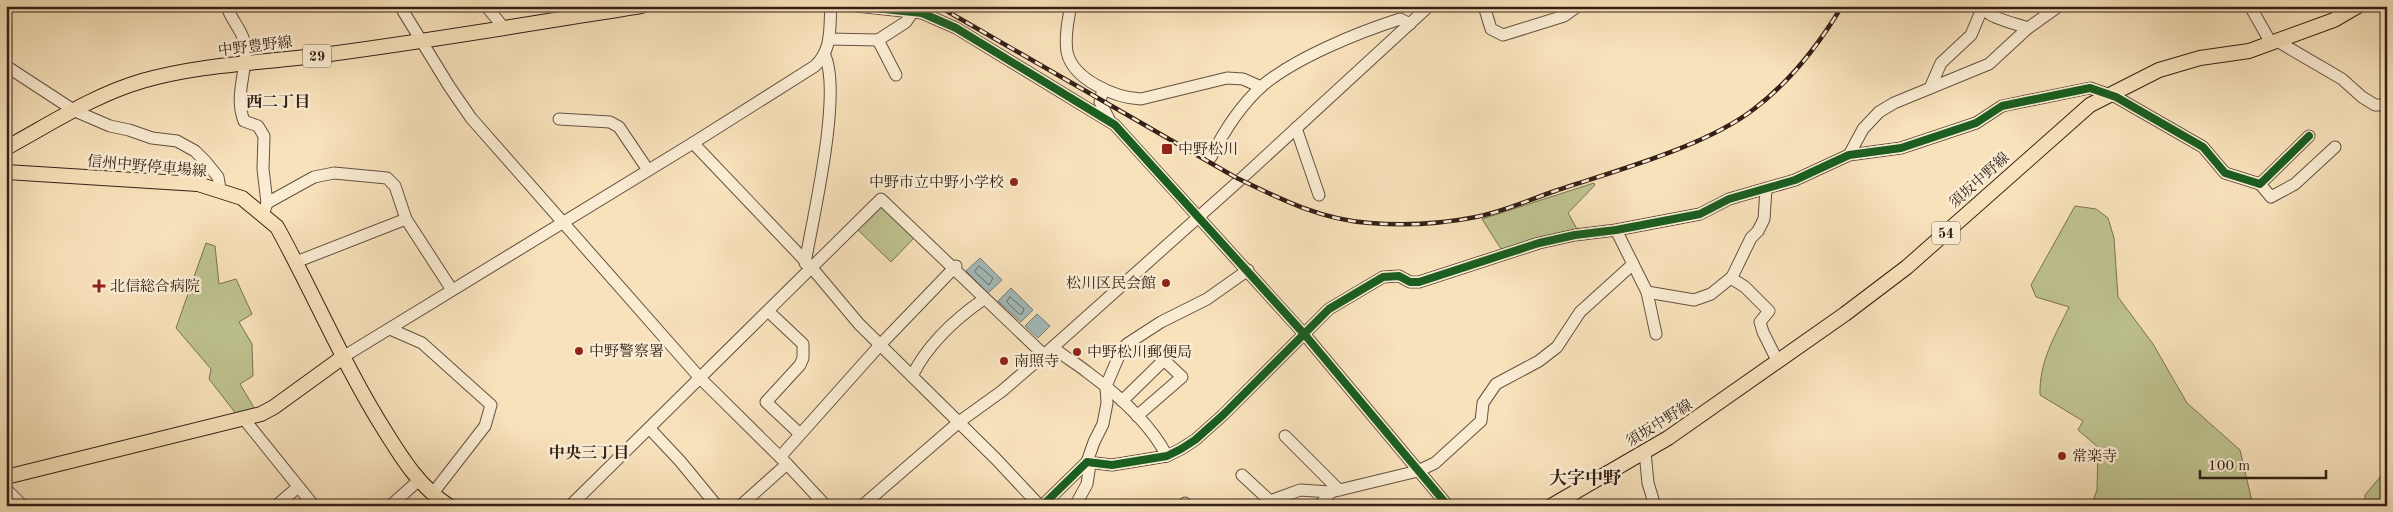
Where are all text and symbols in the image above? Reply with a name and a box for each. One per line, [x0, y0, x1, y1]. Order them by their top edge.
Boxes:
street label: 中野豊野線 [217, 33, 293, 60]
road number: 29 [303, 44, 331, 68]
district label: 西二丁目 [246, 93, 310, 111]
place label: 中野松川 [1178, 141, 1238, 158]
marker: 中野松川 [1160, 142, 1174, 156]
street label: 須坂中野線 [1946, 149, 2013, 212]
street label: 信州中野停車場線 [86, 153, 207, 180]
place label: 中野市立中野小学校 [869, 174, 1004, 191]
marker: 中野市立中野小学校 [1008, 176, 1020, 188]
road number: 54 [1932, 222, 1960, 244]
place label: 松川区民会館 [1066, 275, 1156, 292]
marker: 松川区民会館 [1160, 277, 1172, 289]
place label: 北信総合病院 [110, 278, 200, 295]
marker: 北信総合病院 [92, 279, 106, 293]
place label: 中野警察署 [589, 343, 664, 360]
place label: 中野松川郵便局 [1087, 344, 1192, 361]
marker: 中野警察署 [573, 345, 585, 357]
marker: 中野松川郵便局 [1071, 346, 1083, 358]
place label: 南照寺 [1014, 353, 1059, 370]
marker: 南照寺 [998, 355, 1010, 367]
street label: 須坂中野線 [1623, 396, 1696, 451]
district label: 中央三丁目 [549, 444, 629, 462]
scale bar [2200, 447, 2327, 479]
place label: 常楽寺 [2072, 448, 2117, 465]
marker: 常楽寺 [2056, 450, 2068, 462]
text: 100 m [2208, 459, 2250, 474]
district label: 大字中野 [1549, 468, 1622, 488]

